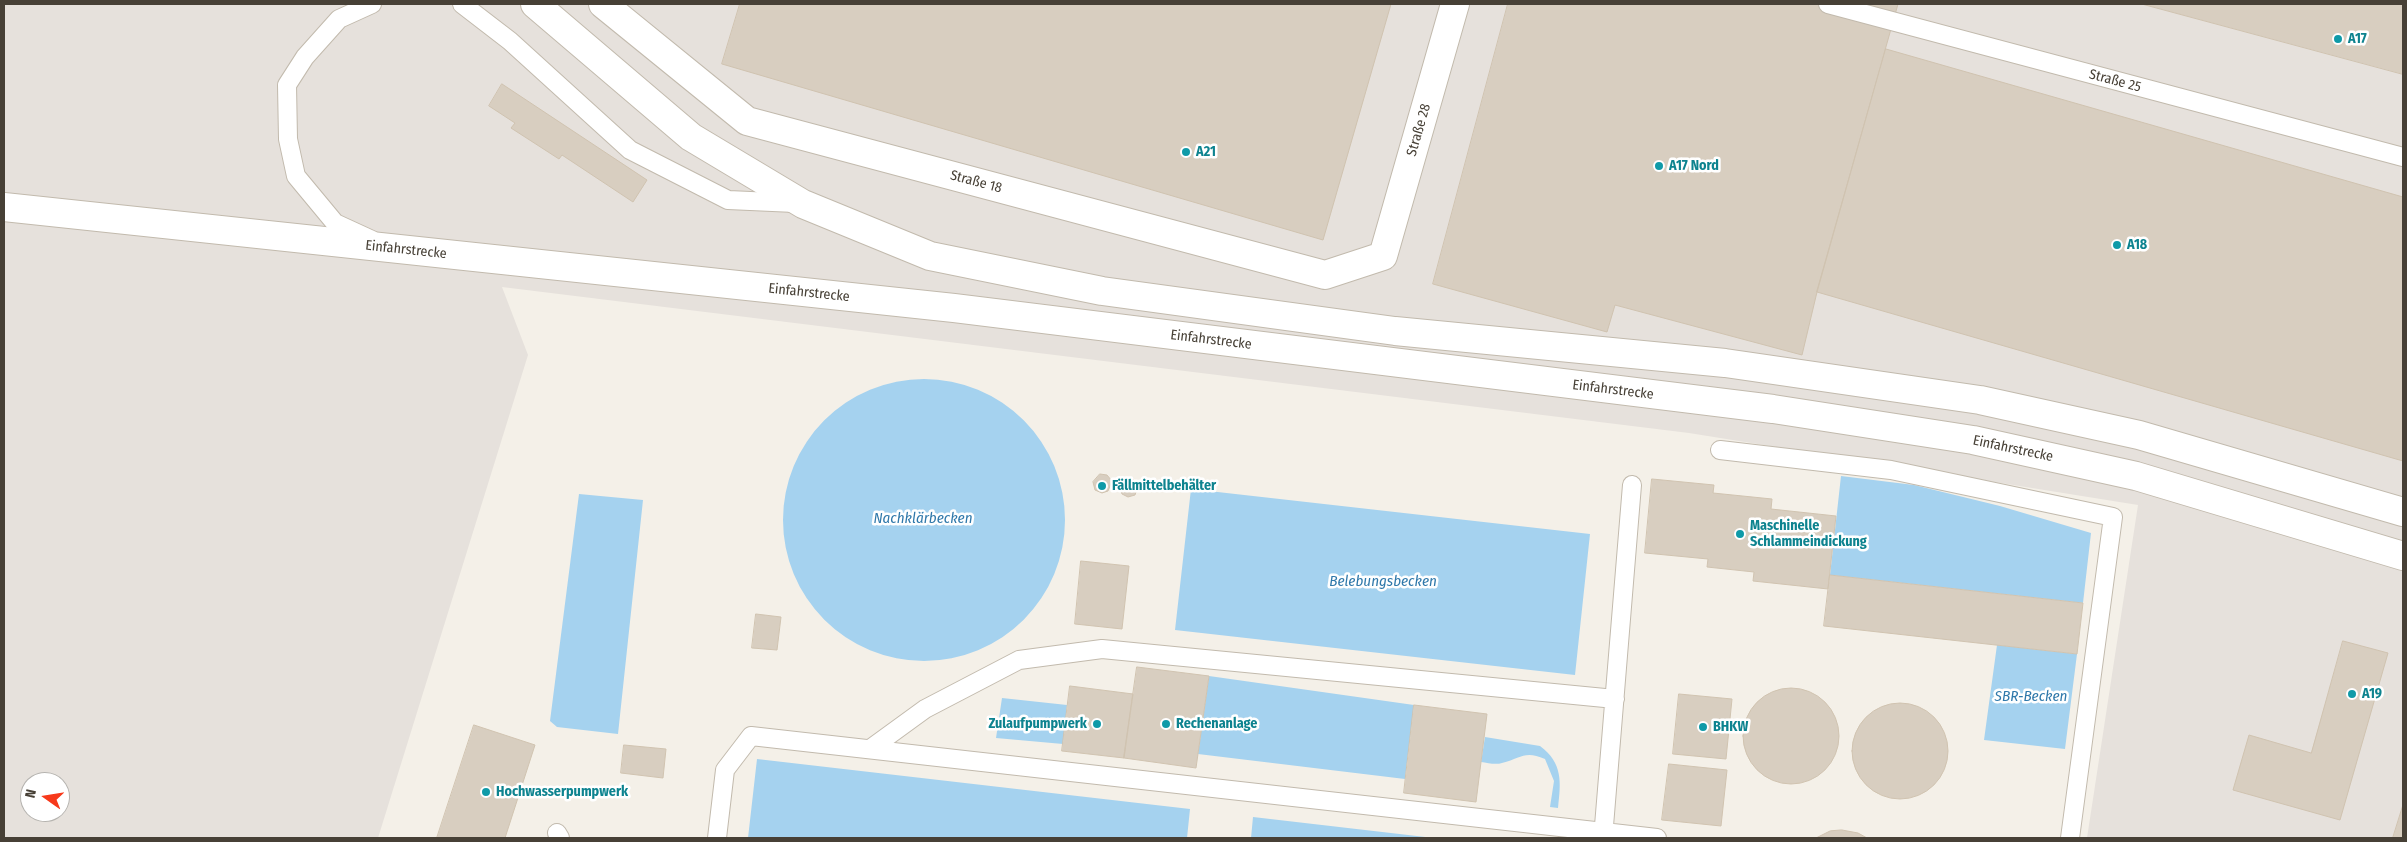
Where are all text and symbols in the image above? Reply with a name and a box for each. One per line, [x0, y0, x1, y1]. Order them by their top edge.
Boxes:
place label: A17 [2348, 31, 2367, 47]
marker: A17 [2332, 33, 2344, 45]
street label: Straße 25 [2087, 66, 2143, 96]
street label: Straße 28 [1404, 102, 1434, 158]
place label: A21 [1196, 144, 1216, 160]
marker: A21 [1180, 146, 1192, 158]
place label: A17 Nord [1669, 158, 1719, 174]
marker: A17 Nord [1653, 160, 1665, 172]
street label: Straße 18 [948, 167, 1004, 197]
street label: Einfahrstrecke [365, 237, 447, 263]
place label: A18 [2127, 237, 2147, 253]
marker: A18 [2111, 239, 2123, 251]
street label: Einfahrstrecke [768, 280, 850, 306]
street label: Einfahrstrecke [1169, 327, 1253, 353]
street label: Einfahrstrecke [1571, 377, 1655, 403]
street label: Einfahrstrecke [1971, 432, 2055, 466]
place label: Fällmittelbehälter [1112, 478, 1216, 494]
marker: Fällmittelbehälter [1096, 480, 1108, 492]
water label: Nachklärbecken [873, 510, 973, 528]
place label: Maschinelle Schlammeindickung [1750, 518, 1867, 550]
marker: Maschinelle Schlammeindickung [1734, 528, 1746, 540]
water label: Belebungsbecken [1329, 573, 1437, 591]
place label: A19 [2362, 686, 2382, 702]
water label: SBR-Becken [1995, 688, 2067, 706]
marker: A19 [2346, 688, 2358, 700]
place label: Zulaufpumpwerk [988, 716, 1087, 732]
place label: Rechenanlage [1176, 716, 1257, 732]
marker: Zulaufpumpwerk [1091, 718, 1103, 730]
marker: Rechenanlage [1160, 718, 1172, 730]
place label: BHKW [1713, 719, 1748, 735]
marker: BHKW [1697, 721, 1709, 733]
north arrow [20, 772, 70, 822]
place label: Hochwasserpumpwerk [496, 784, 628, 800]
marker: Hochwasserpumpwerk [480, 786, 492, 798]
text: N [22, 788, 40, 800]

